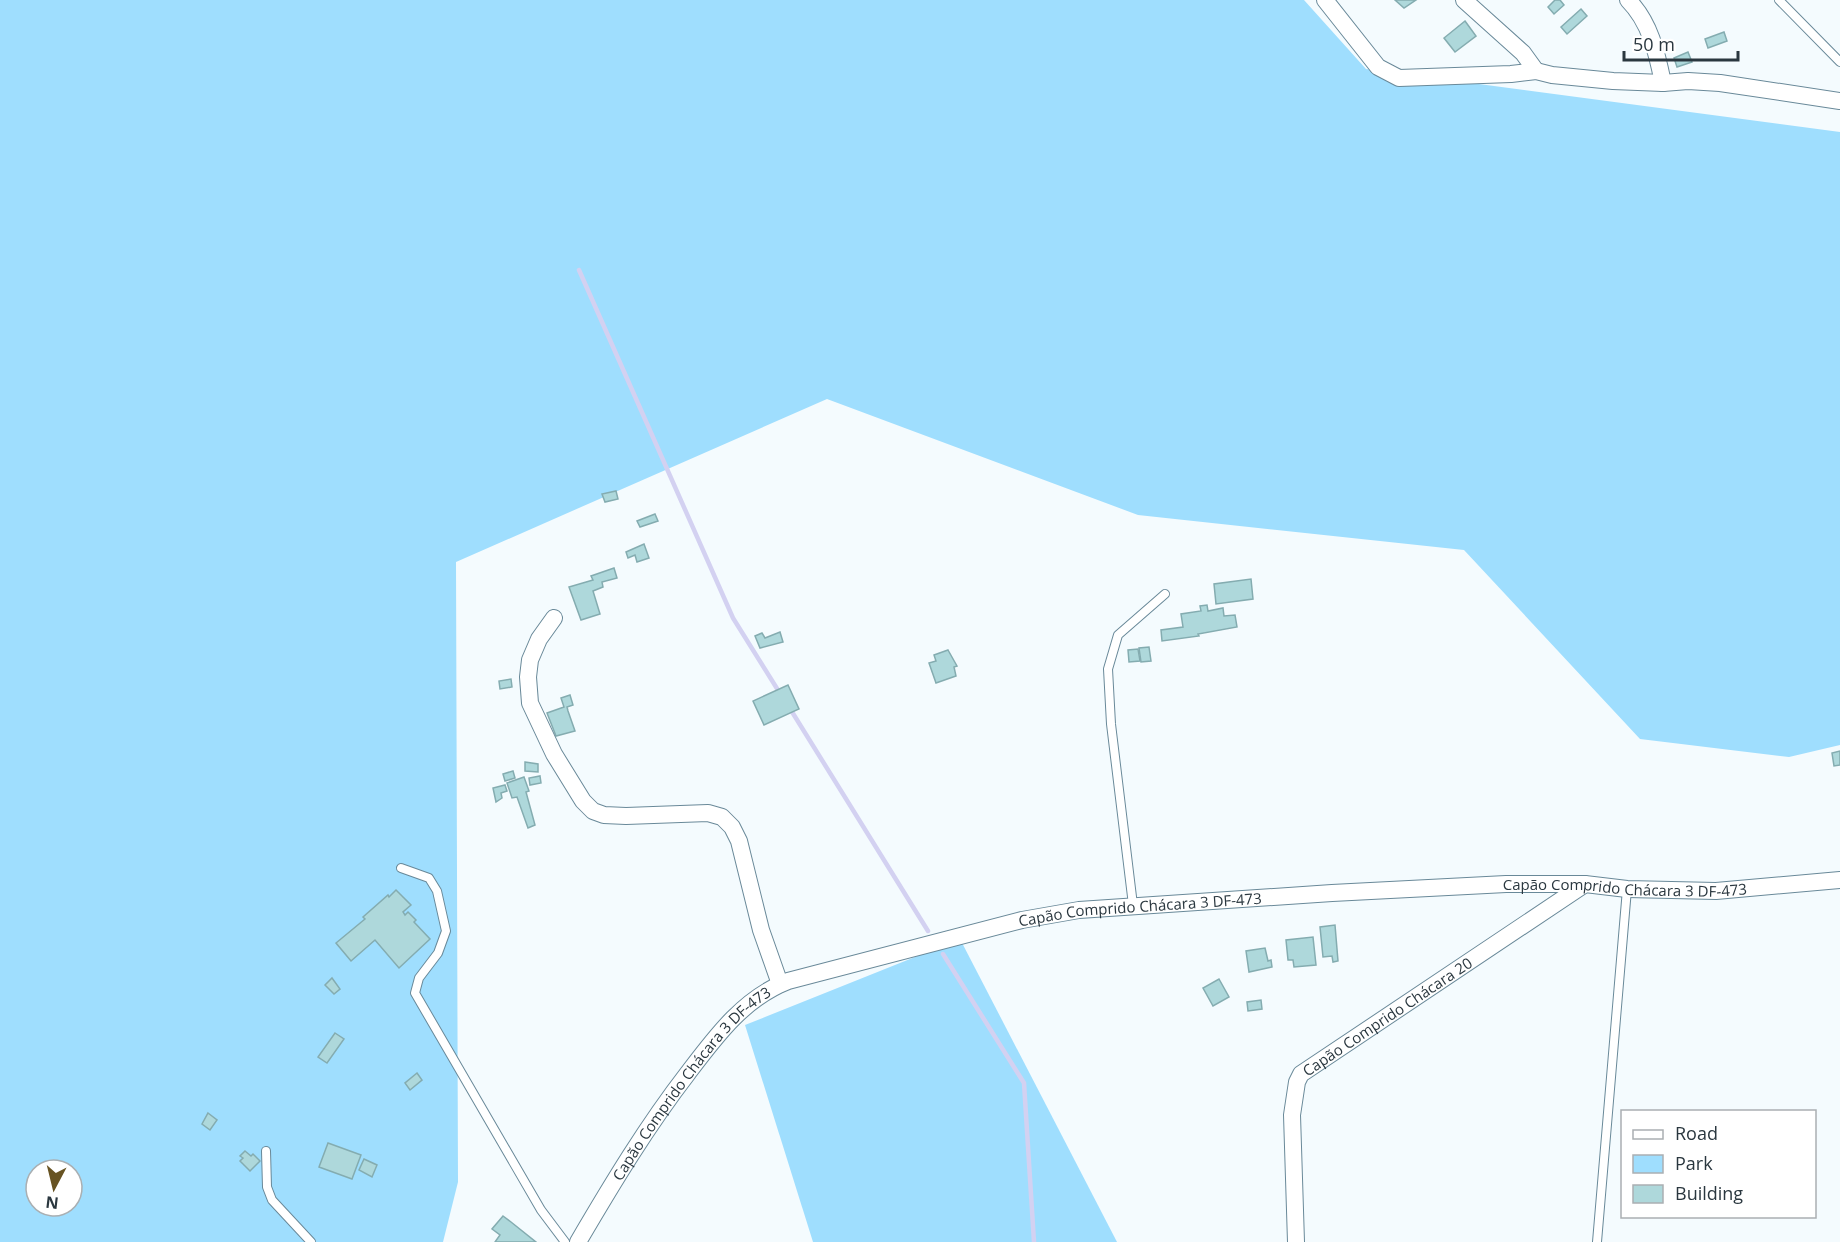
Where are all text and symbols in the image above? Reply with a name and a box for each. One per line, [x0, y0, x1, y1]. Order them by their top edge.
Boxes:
scale bar [1624, 24, 1738, 62]
text: 50 m [1633, 32, 1675, 56]
street label: Capão Comprido Chácara 3 DF-473 [1503, 874, 1748, 901]
street label: Capão Comprido Chácara 3 DF-473 [1017, 888, 1262, 930]
street label: Capão Comprido Chácara 20 [1298, 952, 1476, 1080]
street label: Capão Comprido Chácara 3 DF-473 [607, 982, 774, 1184]
legend [1621, 1110, 1816, 1218]
text: Road [1675, 1121, 1718, 1145]
text: Park [1675, 1151, 1713, 1175]
north arrow [24, 1158, 84, 1218]
text: Building [1675, 1181, 1743, 1205]
text: N [44, 1191, 60, 1215]

